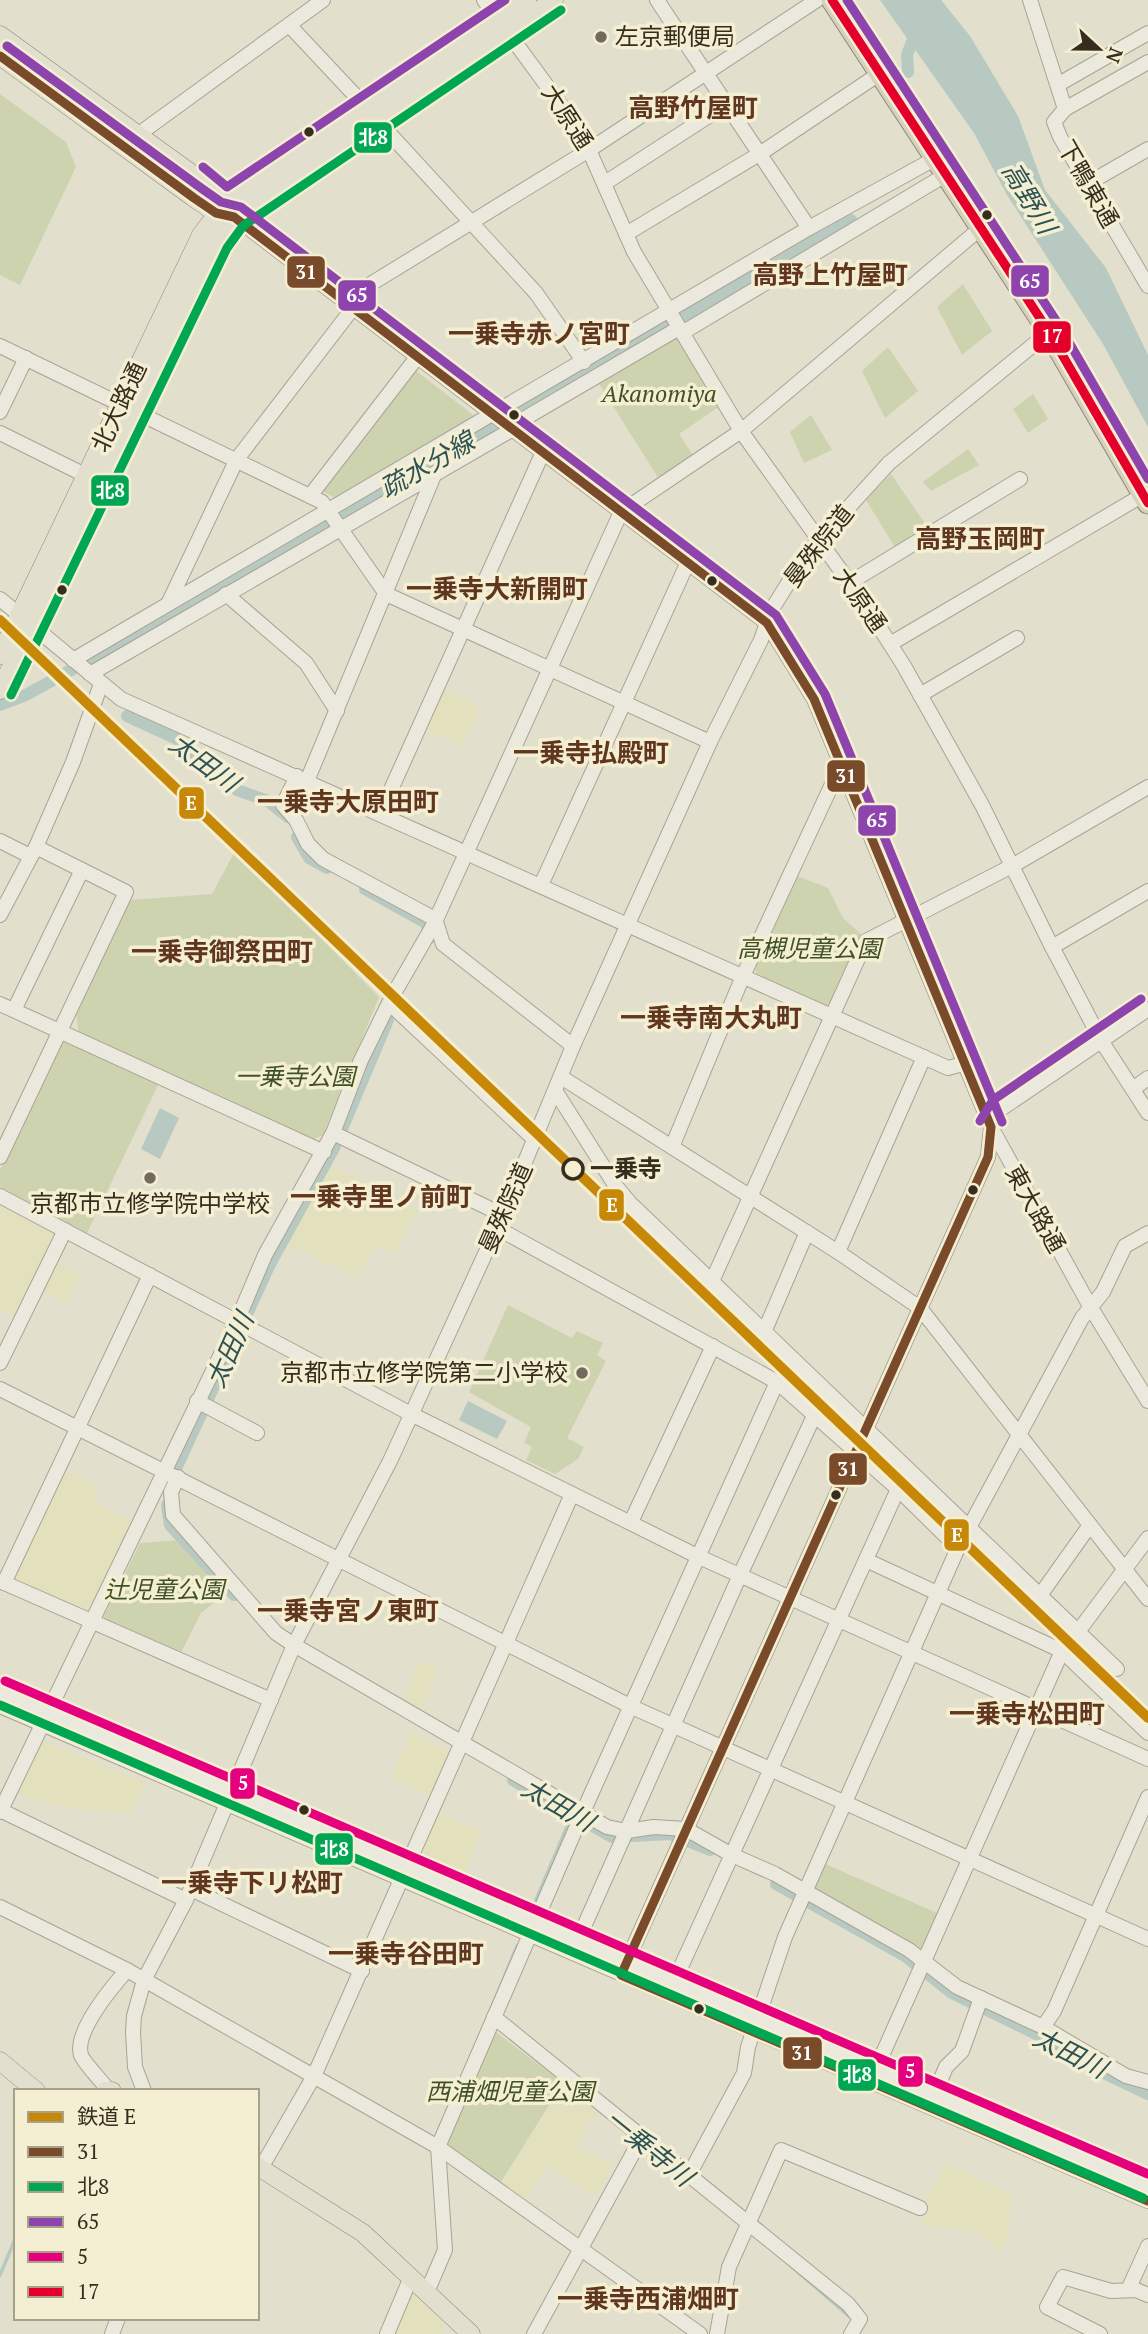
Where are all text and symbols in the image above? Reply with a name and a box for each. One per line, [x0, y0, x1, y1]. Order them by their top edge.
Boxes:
north arrow [1064, 14, 1134, 84]
place label: 左京郵便局 [615, 20, 735, 52]
marker: 左京郵便局 [593, 29, 609, 45]
text: N [1101, 44, 1130, 67]
street label: 大原通 [535, 78, 601, 155]
district label: 高野竹屋町 [628, 90, 758, 124]
line badge: 北8 [353, 121, 393, 154]
text: 北8 [358, 124, 388, 149]
unlabelled marker [302, 125, 316, 139]
street label: 下鴨東通 [1051, 134, 1127, 233]
water label: 高野川 [995, 155, 1066, 242]
unlabelled marker [980, 208, 994, 222]
line badge: 31 [286, 255, 326, 289]
district label: 高野上竹屋町 [752, 257, 908, 291]
text: 31 [295, 259, 317, 284]
line badge: 65 [1010, 264, 1050, 298]
text: 65 [1019, 268, 1041, 293]
line badge: 65 [337, 279, 377, 312]
text: 65 [346, 282, 368, 307]
district label: 一乗寺赤ノ宮町 [448, 316, 630, 350]
line badge: 17 [1032, 320, 1072, 354]
text: 17 [1041, 323, 1063, 348]
street label: 北大路通 [83, 356, 153, 457]
park label: Akanomiya [599, 377, 717, 409]
unlabelled marker [507, 408, 521, 422]
water label: 疏水分線 [373, 422, 483, 505]
line badge: 北8 [90, 474, 130, 507]
text: 北8 [95, 477, 125, 502]
street label: 曼殊院道 [776, 498, 860, 593]
district label: 高野玉岡町 [915, 521, 1045, 555]
street label: 大原通 [827, 561, 895, 638]
district label: 一乗寺大新開町 [406, 571, 588, 605]
unlabelled marker [705, 574, 719, 588]
unlabelled marker [55, 583, 69, 597]
water label: 太田川 [163, 726, 249, 801]
district label: 一乗寺払殿町 [513, 735, 669, 769]
line badge: 31 [826, 759, 866, 793]
text: 31 [835, 763, 857, 788]
district label: 一乗寺大原田町 [257, 784, 439, 818]
line badge: E [178, 786, 205, 820]
text: E [185, 790, 197, 815]
line badge: 65 [857, 804, 897, 837]
text: 65 [866, 807, 888, 832]
park label: 高槻児童公園 [737, 932, 884, 964]
district label: 一乗寺御祭田町 [131, 934, 313, 968]
district label: 一乗寺南大丸町 [620, 1000, 802, 1034]
park label: 一乗寺公園 [235, 1060, 358, 1092]
place label: 一乗寺 [590, 1152, 662, 1184]
street label: 曼殊院道 [471, 1157, 539, 1258]
marker: 一乗寺 [562, 1158, 584, 1180]
street label: 東大路通 [999, 1159, 1073, 1258]
marker: 京都市立修学院中学校 [142, 1170, 158, 1186]
district label: 一乗寺里ノ前町 [290, 1179, 472, 1213]
unlabelled marker [966, 1183, 980, 1197]
place label: 京都市立修学院中学校 [30, 1187, 270, 1219]
line badge: E [598, 1188, 625, 1222]
text: E [606, 1192, 618, 1217]
water label: 太田川 [198, 1304, 262, 1392]
place label: 京都市立修学院第二小学校 [280, 1356, 568, 1388]
marker: 京都市立修学院第二小学校 [574, 1365, 590, 1381]
line badge: 31 [828, 1452, 868, 1486]
text: 31 [837, 1456, 859, 1481]
unlabelled marker [829, 1488, 843, 1502]
line badge: E [943, 1518, 970, 1552]
text: E [951, 1522, 963, 1547]
park label: 辻児童公園 [104, 1573, 227, 1605]
district label: 一乗寺宮ノ東町 [257, 1593, 439, 1627]
district label: 一乗寺松田町 [949, 1696, 1105, 1730]
line badge: 5 [229, 1767, 256, 1800]
text: 5 [238, 1770, 248, 1795]
water label: 太田川 [516, 1770, 603, 1840]
unlabelled marker [297, 1803, 311, 1817]
line badge: 北8 [314, 1832, 354, 1866]
text: 北8 [319, 1836, 349, 1861]
district label: 一乗寺下リ松町 [161, 1865, 343, 1899]
district label: 一乗寺谷田町 [328, 1936, 484, 1970]
unlabelled marker [692, 2002, 706, 2016]
water label: 太田川 [1028, 2019, 1116, 2086]
line badge: 31 [782, 2036, 823, 2070]
text: 31 [791, 2040, 813, 2065]
line badge: 5 [897, 2055, 924, 2088]
line badge: 北8 [837, 2058, 877, 2092]
text: 5 [905, 2058, 915, 2083]
text: 北8 [842, 2061, 872, 2086]
park label: 西浦畑児童公園 [426, 2075, 597, 2107]
legend [14, 2089, 259, 2320]
water label: 一乗寺川 [599, 2101, 703, 2195]
text: 鉄道 E [77, 2102, 136, 2130]
text: 31 [77, 2137, 99, 2165]
text: 北8 [77, 2172, 109, 2200]
text: 65 [77, 2207, 99, 2235]
text: 5 [77, 2242, 88, 2270]
text: 17 [77, 2277, 99, 2305]
district label: 一乗寺西浦畑町 [557, 2281, 739, 2315]

